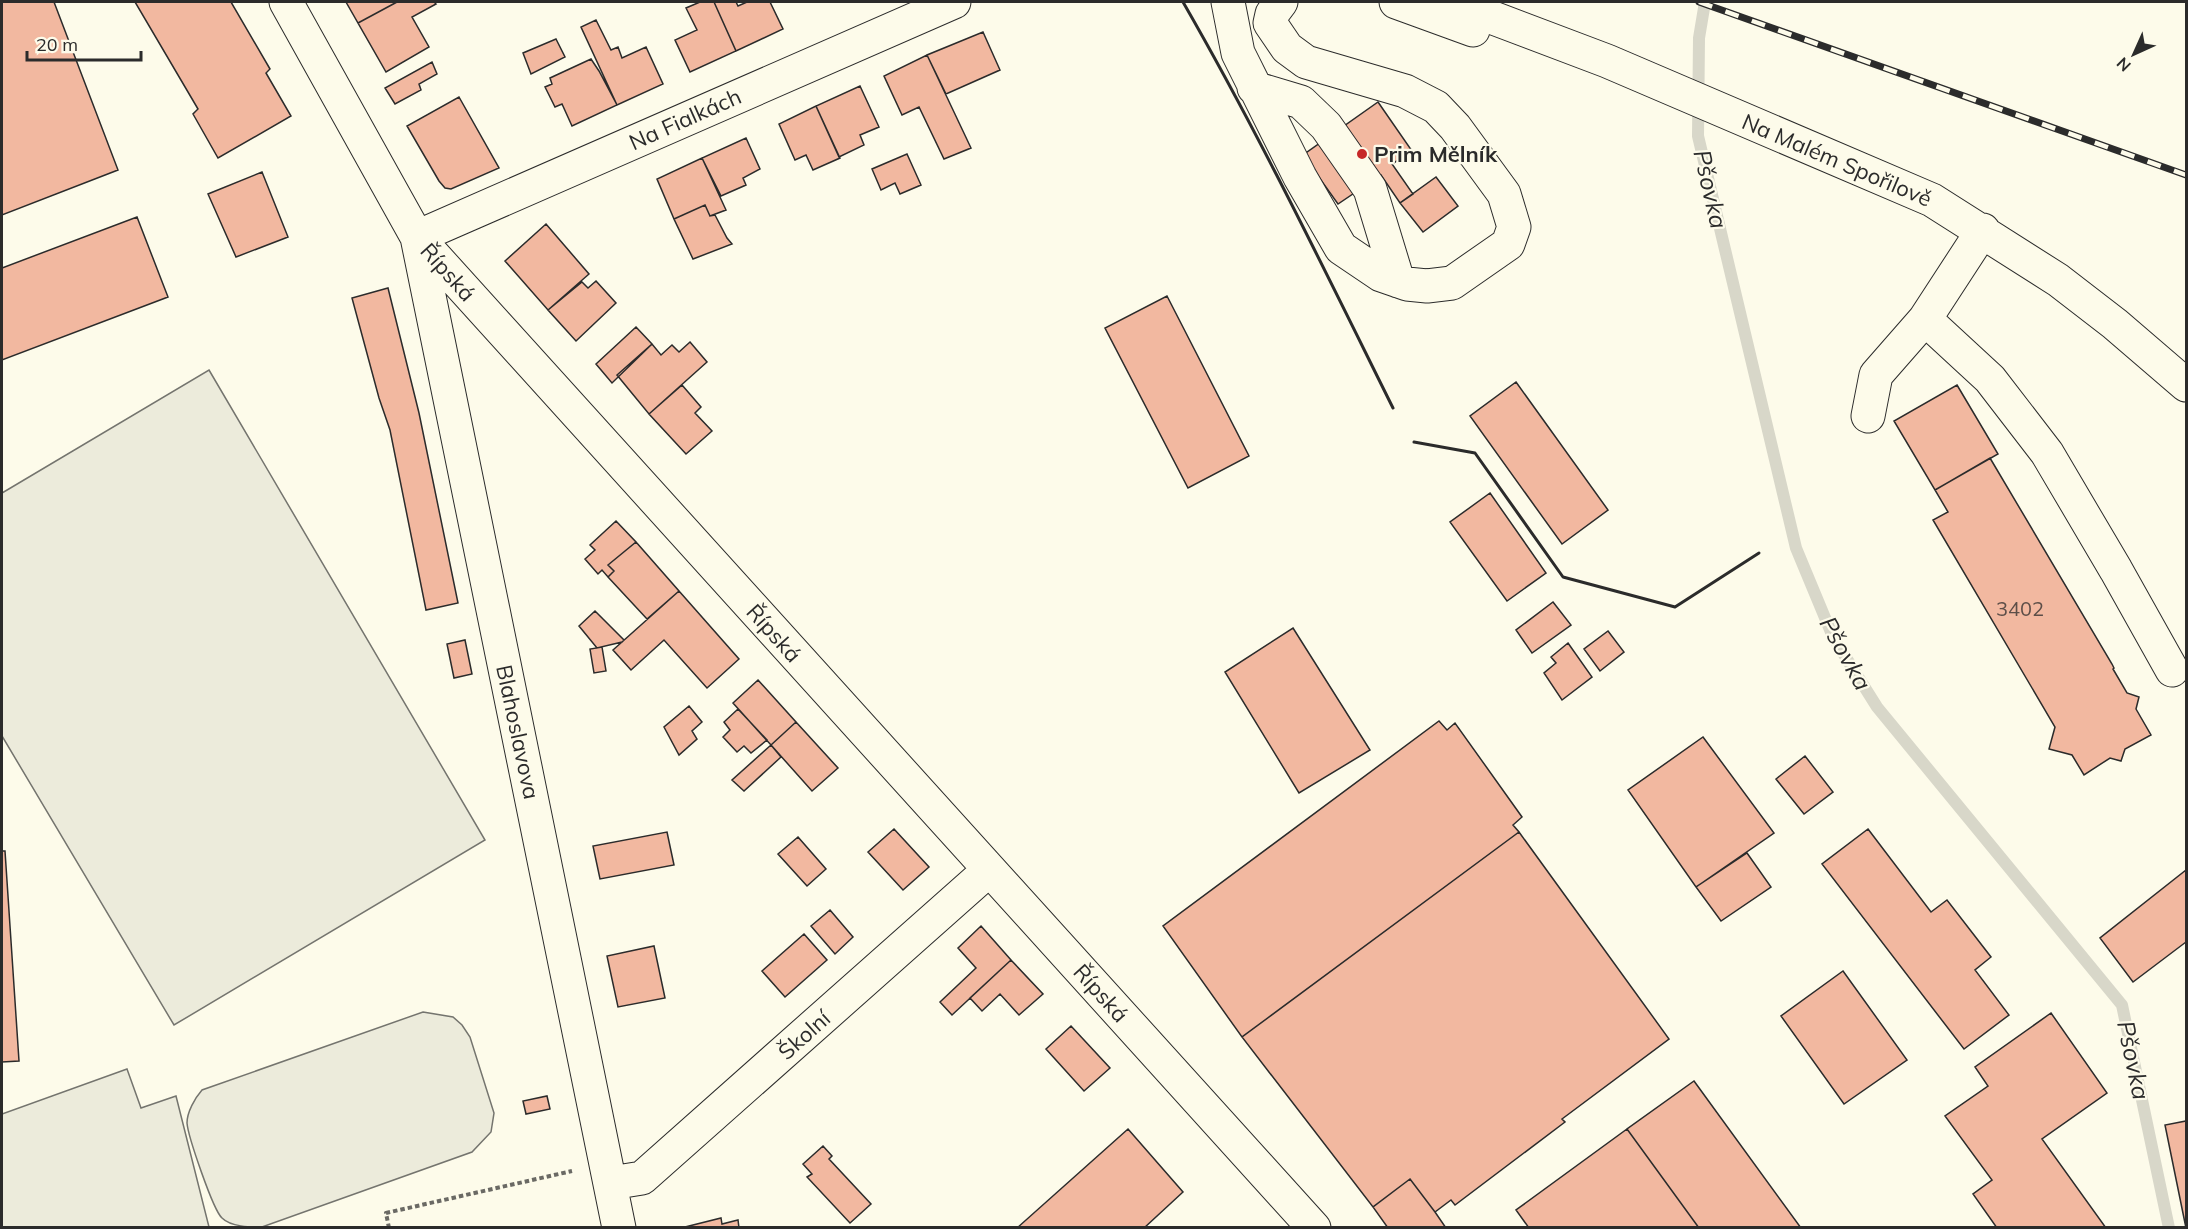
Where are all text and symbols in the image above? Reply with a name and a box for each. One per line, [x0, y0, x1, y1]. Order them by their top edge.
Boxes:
scale bar [27, 24, 141, 62]
north arrow [2104, 24, 2164, 84]
text: 20 m [36, 33, 78, 56]
text: N [2112, 53, 2135, 76]
street label: Na Fialkách [625, 82, 745, 156]
street label: Na Malém Spořilově [1738, 107, 1936, 213]
place label: Prim Mělník [1374, 140, 1498, 168]
marker: Prim Mělník [1355, 147, 1369, 161]
water label: Pšovka [1687, 147, 1735, 231]
street label: Řípská [414, 237, 482, 307]
house number: 3402 [1996, 596, 2044, 621]
street label: Řípská [740, 598, 808, 668]
water label: Pšovka [1813, 611, 1879, 695]
street label: Blahoslavova [490, 662, 546, 802]
street label: Řípská [1067, 958, 1135, 1028]
street label: Školní [772, 1003, 837, 1066]
water label: Pšovka [2111, 1018, 2157, 1102]

